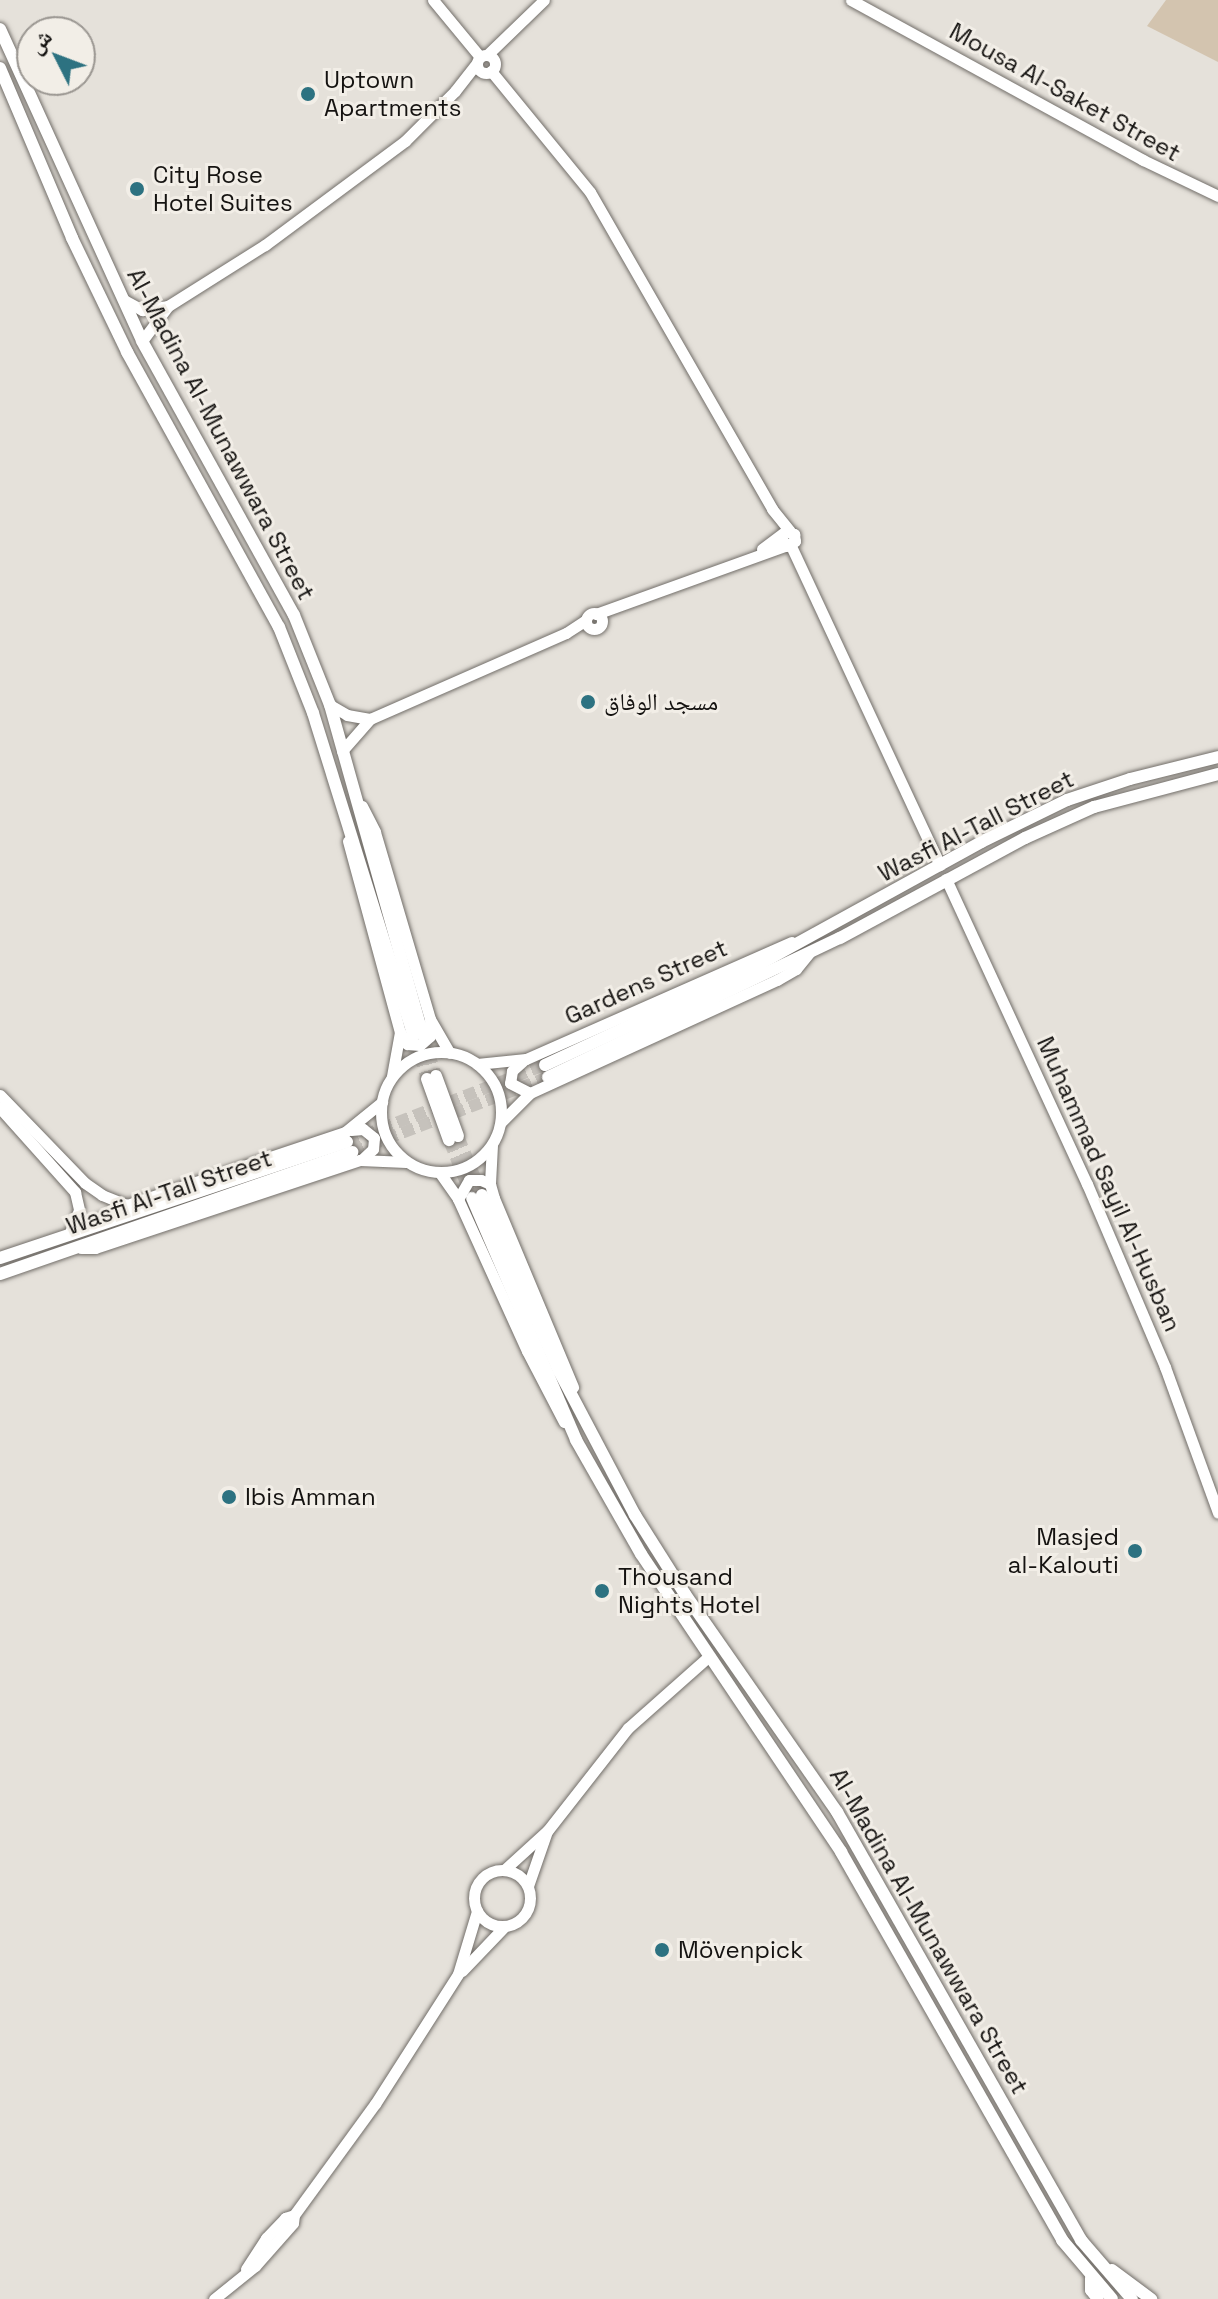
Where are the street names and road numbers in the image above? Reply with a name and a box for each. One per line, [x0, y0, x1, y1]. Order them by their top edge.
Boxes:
street label: Mousa Al-Saket Street [944, 16, 1186, 168]
street label: Al-Madina Al-Munawwara Street [121, 263, 321, 605]
street label: Wasfi Al-Tall Street [873, 764, 1079, 888]
street label: Gardens Street [560, 933, 732, 1031]
street label: Muhammad Sayil Al-Husban [1031, 1032, 1187, 1336]
street label: Wasfi Al-Tall Street [62, 1143, 276, 1241]
street label: Al-Madina Al-Munawwara Street [824, 1763, 1034, 2099]

